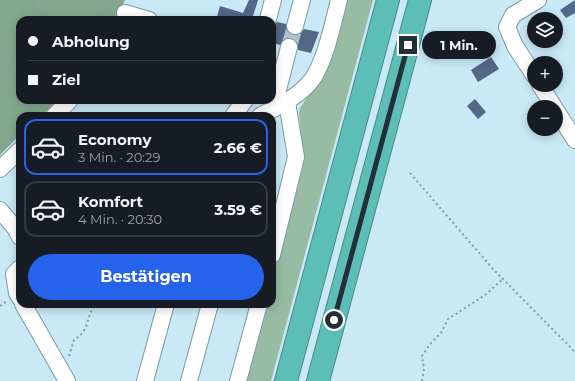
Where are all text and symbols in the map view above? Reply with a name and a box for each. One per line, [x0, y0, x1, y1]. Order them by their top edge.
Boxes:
map controls [527, 12, 563, 136]
button: layers [527, 12, 563, 48]
callout: 1 Min. [422, 31, 496, 59]
text: Abholung [52, 32, 130, 51]
route end [399, 36, 417, 54]
text: 1 Min. [440, 37, 478, 53]
button: + [527, 56, 563, 92]
text: Ziel [52, 70, 81, 89]
button: − [527, 100, 563, 136]
icon: car [30, 129, 66, 165]
text: Economy [78, 130, 151, 149]
text: 2.66 € [214, 138, 262, 157]
text: 3 Min. · 20:29 [78, 149, 160, 165]
icon: car [30, 191, 66, 227]
text: Komfort [78, 192, 143, 211]
text: 3.59 € [214, 200, 262, 219]
text: 4 Min. · 20:30 [78, 211, 162, 227]
button: Bestätigen [28, 254, 264, 300]
route start [325, 311, 343, 329]

